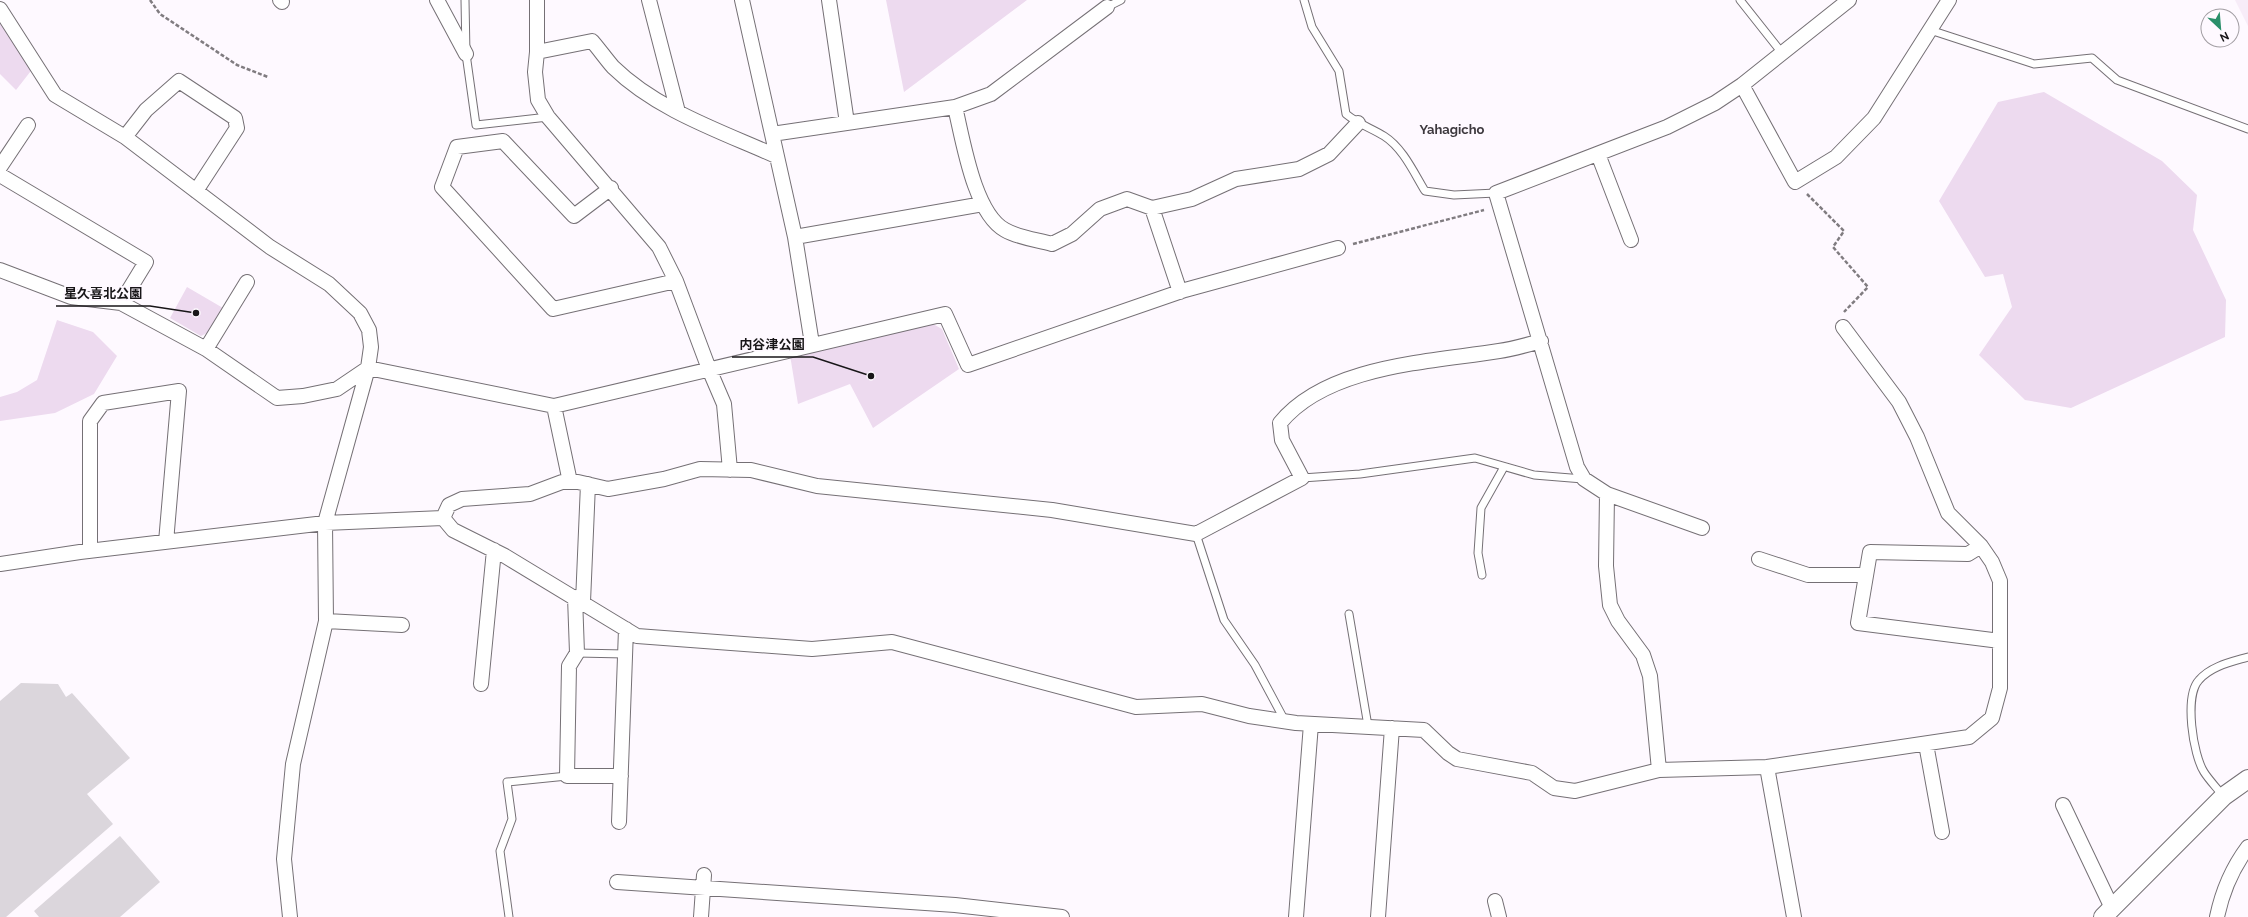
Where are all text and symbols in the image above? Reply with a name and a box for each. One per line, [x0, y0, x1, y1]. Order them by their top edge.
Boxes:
north arrow [2200, 8, 2240, 48]
text: N [2218, 29, 2231, 44]
district label: Yahagicho [1420, 122, 1485, 137]
callout: 星久喜北公園 [56, 281, 150, 306]
text: 星久喜北公園 [64, 286, 142, 301]
callout: 内谷津公園 [732, 332, 813, 357]
text: 内谷津公園 [739, 337, 805, 352]

